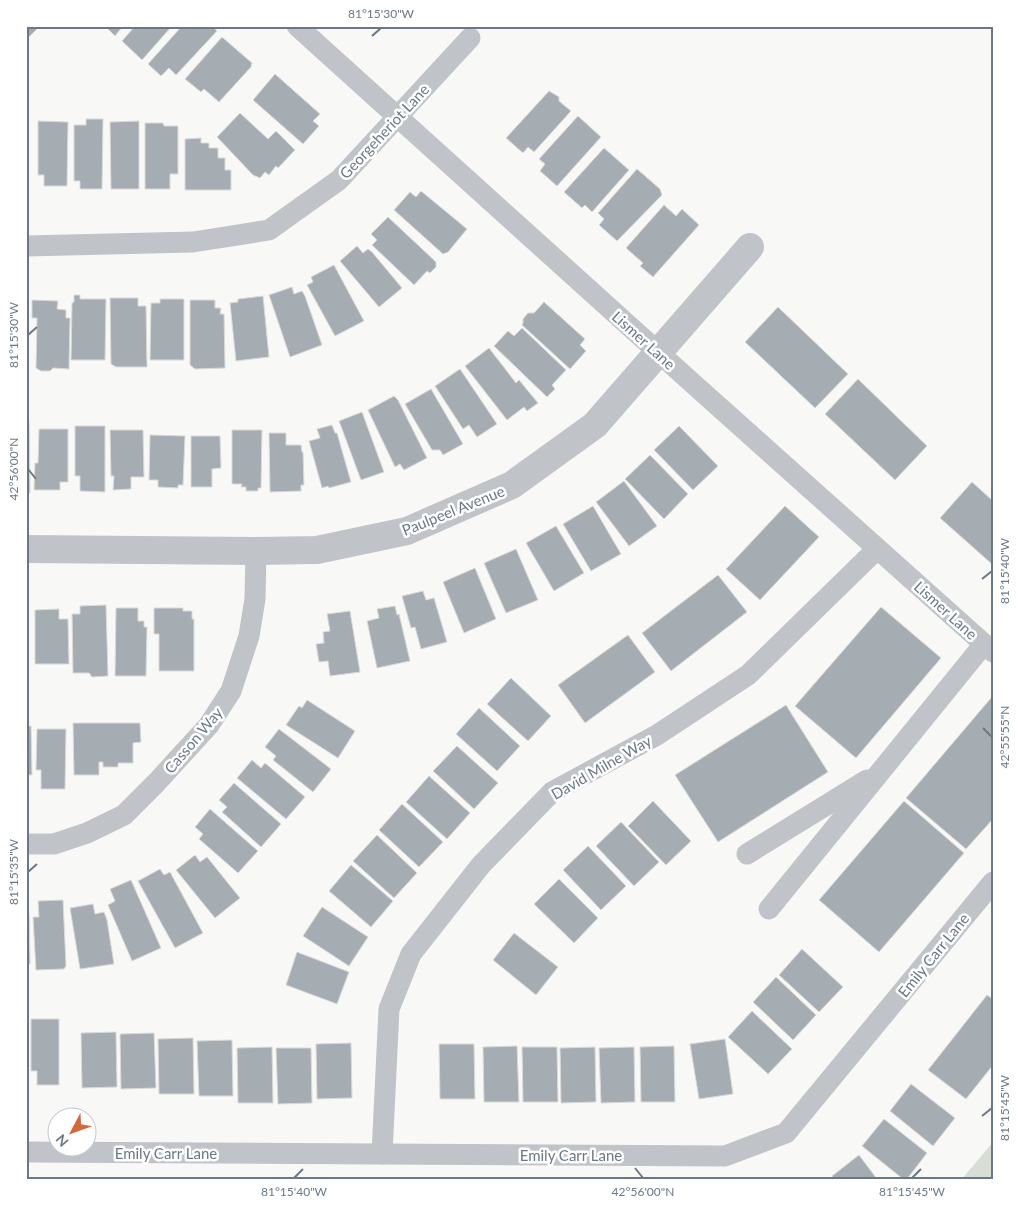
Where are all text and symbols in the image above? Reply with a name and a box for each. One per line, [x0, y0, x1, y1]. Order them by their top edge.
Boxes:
text: 81°15'30"W [348, 6, 415, 21]
street label: Georgeheriot Lane [336, 80, 432, 182]
text: 81°15'30"W [6, 301, 21, 368]
street label: Lismer Lane [609, 307, 679, 373]
text: 42°56'00"N [6, 438, 21, 500]
street label: Paulpeel Avenue [399, 481, 507, 539]
text: 81°15'40"W [997, 537, 1012, 604]
street label: Lismer Lane [911, 577, 981, 643]
street label: Casson Way [160, 703, 226, 777]
text: 42°55'55"N [997, 706, 1012, 768]
street label: David Milne Way [548, 731, 655, 803]
text: 81°15'35"W [6, 838, 21, 905]
street label: Emily Carr Lane [894, 909, 972, 1000]
text: 81°15'45"W [997, 1074, 1012, 1141]
north arrow [48, 1108, 98, 1158]
text: N [52, 1131, 72, 1151]
street label: Emily Carr Lane [115, 1144, 217, 1162]
street label: Emily Carr Lane [520, 1146, 622, 1164]
text: 81°15'40"W [261, 1184, 328, 1199]
text: 42°56'00"N [612, 1184, 674, 1199]
text: 81°15'45"W [879, 1184, 946, 1199]

